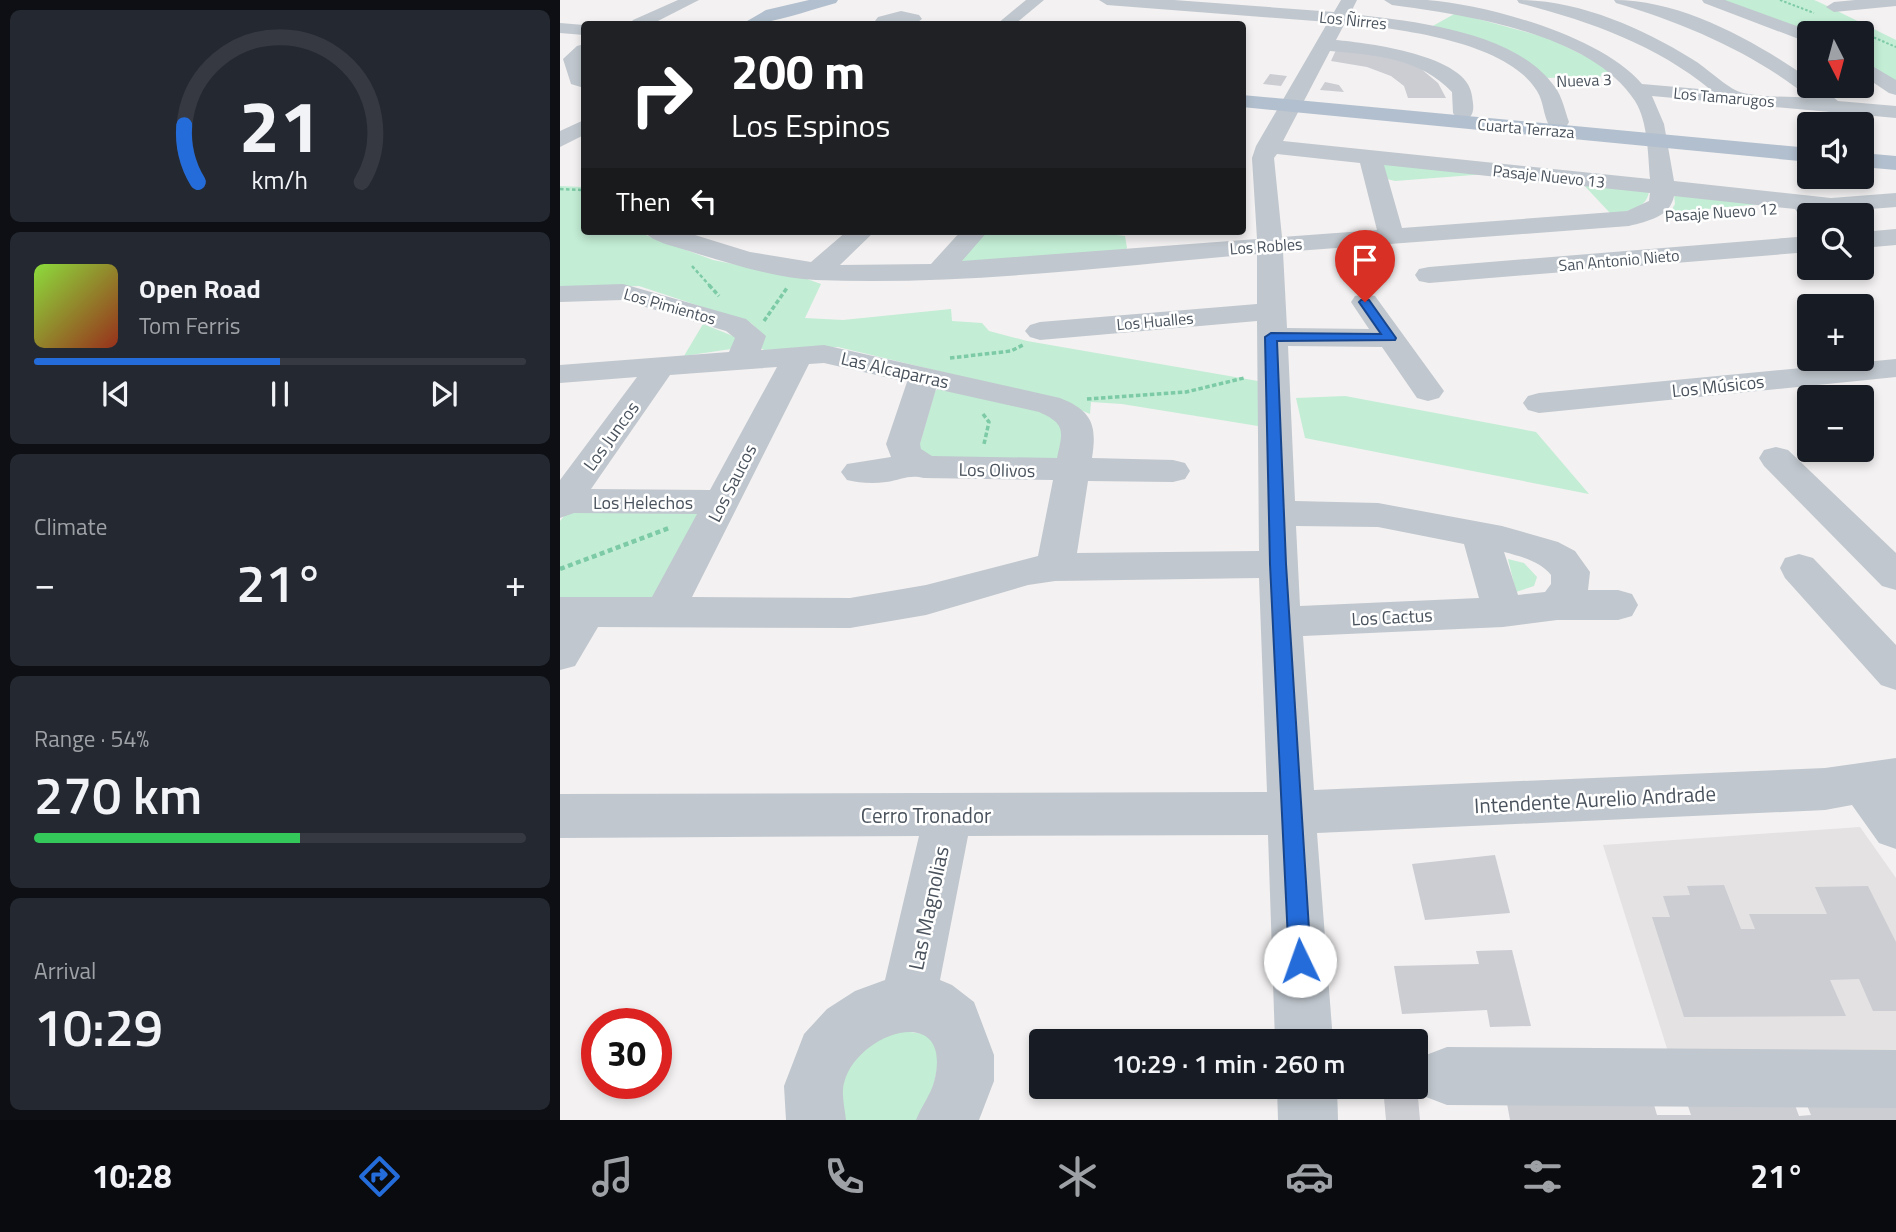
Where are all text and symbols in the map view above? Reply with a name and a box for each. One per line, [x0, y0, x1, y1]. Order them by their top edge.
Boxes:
street label: Los Ñirres [1318, 5, 1388, 35]
north arrow [1797, 21, 1874, 98]
map controls [1797, 21, 1874, 462]
text: 200 m [731, 33, 865, 108]
icon: right [616, 49, 707, 140]
street label: Nueva 3 [1556, 67, 1612, 93]
text: 21 [239, 70, 321, 180]
street label: Los Tamarugos [1672, 81, 1776, 113]
text: Los Espinos [731, 101, 890, 149]
street label: Cuarta Terraza [1477, 112, 1575, 144]
button: sound [1797, 112, 1874, 189]
street label: Pasaje Nuevo 13 [1492, 158, 1606, 194]
text: km/h [252, 161, 308, 199]
text: Then [616, 182, 671, 221]
icon: left [685, 182, 723, 220]
street label: Pasaje Nuevo 12 [1664, 196, 1778, 228]
button: search [1797, 203, 1874, 280]
pin [1335, 230, 1395, 302]
street label: Los Robles [1229, 231, 1303, 261]
icon: arrive [1346, 241, 1384, 279]
street label: San Antonio Nieto [1557, 243, 1681, 277]
text: Open Road [139, 269, 261, 308]
street label: Los Pimientos [621, 281, 719, 331]
button: + [1797, 294, 1874, 371]
street label: Los Hualles [1115, 306, 1195, 336]
text: Tom Ferris [139, 308, 240, 343]
street label: Las Alcaparras [838, 344, 952, 396]
street label: Los Músicos [1670, 368, 1766, 404]
icon: previous [97, 375, 135, 413]
icon: pause [261, 375, 299, 413]
icon: next [425, 375, 463, 413]
button: − [1797, 385, 1874, 462]
street label: Los Juncos [576, 396, 646, 476]
street label: Los Saucos [701, 439, 763, 527]
street label: Los Olivos [958, 456, 1036, 484]
street label: Los Helechos [593, 489, 693, 516]
text: Climate [34, 509, 107, 544]
text: 21° [236, 543, 324, 622]
text: − [34, 554, 55, 612]
text: + [505, 554, 526, 612]
street label: Los Cactus [1351, 601, 1433, 633]
text: Range · 54% [34, 721, 149, 756]
text: 270 km [34, 755, 202, 834]
street label: Intendente Aurelio Andrade [1473, 777, 1717, 821]
street label: Cerro Tronador [861, 799, 991, 831]
street label: Las Magnolias [899, 843, 957, 973]
position arrow [1263, 924, 1337, 998]
text: Arrival [34, 953, 96, 988]
text: 10:29 [34, 987, 163, 1066]
speed limit sign: 30 [581, 1008, 672, 1099]
text: 10:29 · 1 min · 260 m [1112, 1044, 1345, 1083]
text: 10:28 [92, 1152, 172, 1200]
icon: directions [355, 1152, 404, 1201]
icon: music [588, 1152, 637, 1201]
icon: phone [820, 1152, 869, 1201]
icon: climate [1053, 1152, 1102, 1201]
icon: car [1285, 1152, 1334, 1201]
icon: filters [1518, 1152, 1567, 1201]
text: 21° [1750, 1152, 1804, 1200]

